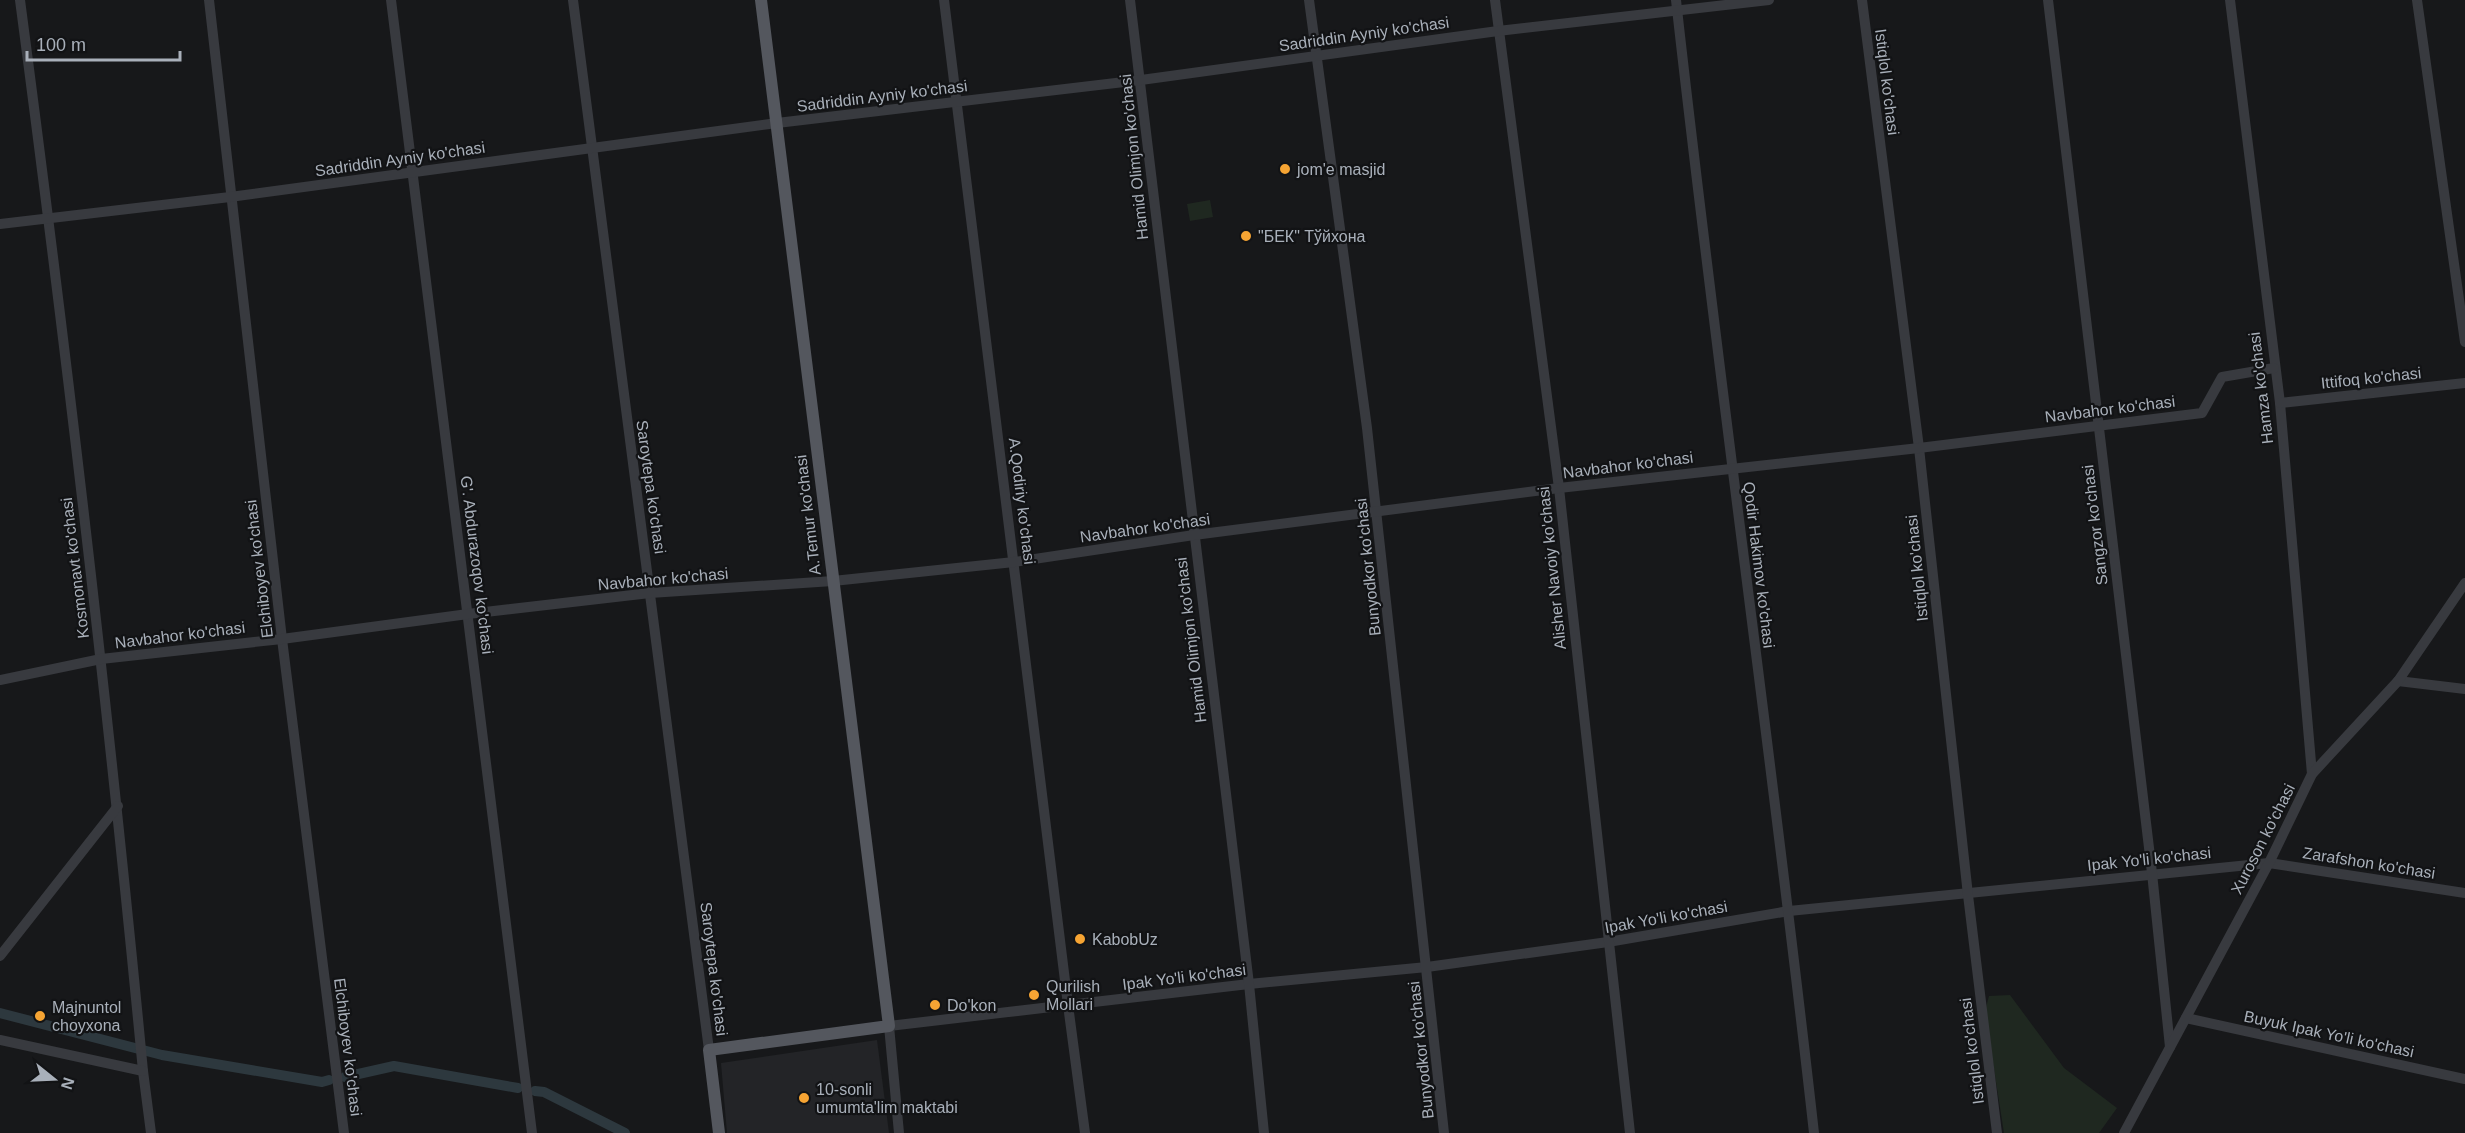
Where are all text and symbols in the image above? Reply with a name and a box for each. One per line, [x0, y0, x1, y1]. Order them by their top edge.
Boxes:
street label: Sadriddin Ayniy ko'chasi [1278, 14, 1450, 54]
scale bar [27, 24, 180, 62]
street label: Istiqlol ko'chasi [1872, 28, 1902, 136]
text: 100 m [36, 35, 86, 55]
street label: Hamid Olimjon ko'chasi [1117, 73, 1151, 241]
street label: Sadriddin Ayniy ko'chasi [796, 77, 968, 115]
street label: Sadriddin Ayniy ko'chasi [314, 139, 486, 179]
place label: jom'e masjid [1296, 161, 1385, 178]
marker: jom'e masjid [1278, 162, 1292, 176]
place label: "БЕК" Тўйхона [1258, 228, 1366, 245]
marker: "БЕК" Тўйхона [1239, 229, 1253, 243]
street label: Hamza ko'chasi [2246, 331, 2276, 445]
street label: Ittifoq ko'chasi [2320, 364, 2422, 392]
street label: Navbahor ko'chasi [2044, 393, 2176, 425]
street label: Saroytepa ko'chasi [633, 419, 669, 555]
street label: A.Qodiriy ko'chasi [1006, 437, 1038, 565]
street label: Navbahor ko'chasi [1562, 449, 1694, 481]
street label: A.Temur ko'chasi [792, 454, 824, 576]
street label: Sangzor ko'chasi [2079, 464, 2111, 586]
street label: G'. Abdurazoqov ko'chasi [458, 475, 496, 655]
street label: Qodir Hakimov ko'chasi [1740, 481, 1778, 649]
street label: Alisher Navoiy ko'chasi [1535, 486, 1569, 650]
street label: Kosmonavt ko'chasi [58, 497, 92, 639]
street label: Bunyodkor ko'chasi [1352, 497, 1384, 637]
street label: Elchiboyev ko'chasi [242, 499, 276, 639]
street label: Navbahor ko'chasi [1079, 510, 1211, 546]
street label: Istiqlol ko'chasi [1903, 514, 1931, 622]
street label: Hamid Olimjon ko'chasi [1172, 556, 1210, 724]
street label: Navbahor ko'chasi [597, 565, 729, 593]
street label: Navbahor ko'chasi [114, 619, 246, 651]
street label: Xuroson ko'chasi [2228, 781, 2298, 897]
street label: Ipak Yo'li ko'chasi [2086, 844, 2212, 874]
street label: Zarafshon ko'chasi [2302, 844, 2436, 882]
street label: Ipak Yo'li ko'chasi [1603, 898, 1729, 936]
street label: Saroytepa ko'chasi [697, 901, 731, 1037]
place label: KabobUz [1092, 931, 1158, 948]
marker: KabobUz [1073, 932, 1087, 946]
street label: Ipak Yo'li ko'chasi [1121, 961, 1247, 993]
street label: Elchiboyev ko'chasi [331, 977, 365, 1117]
place label: Qurilish Mollari [1046, 978, 1100, 1013]
street label: Bunyodkor ko'chasi [1405, 980, 1437, 1120]
marker: Qurilish Mollari [1027, 988, 1041, 1002]
place label: Do'kon [947, 997, 996, 1014]
street label: Istiqlol ko'chasi [1957, 997, 1987, 1105]
marker: Do'kon [928, 998, 942, 1012]
place label: Majnuntol choyxona [52, 999, 121, 1034]
street label: Buyuk Ipak Yo'li ko'chasi [2242, 1008, 2416, 1060]
marker: Majnuntol choyxona [33, 1009, 47, 1023]
north arrow [24, 1049, 84, 1109]
text: N [58, 1075, 78, 1092]
place label: 10-sonli umumta'lim maktabi [816, 1081, 958, 1116]
marker: 10-sonli umumta'lim maktabi [797, 1091, 811, 1105]

